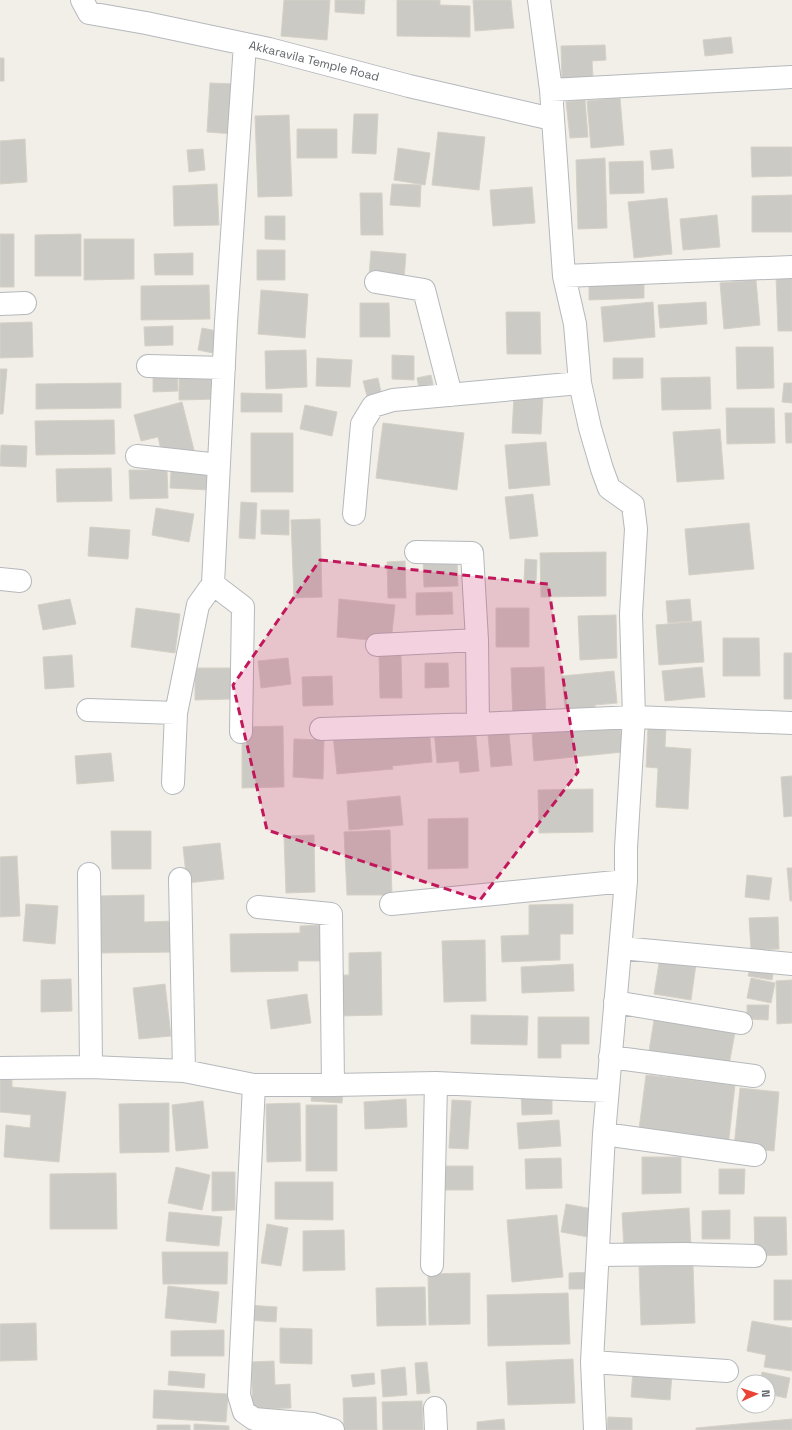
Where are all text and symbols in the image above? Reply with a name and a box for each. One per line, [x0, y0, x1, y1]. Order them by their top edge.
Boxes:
street label: Akkaravila Temple Road [247, 37, 381, 85]
north arrow [736, 1374, 776, 1414]
text: N [759, 1389, 773, 1398]

